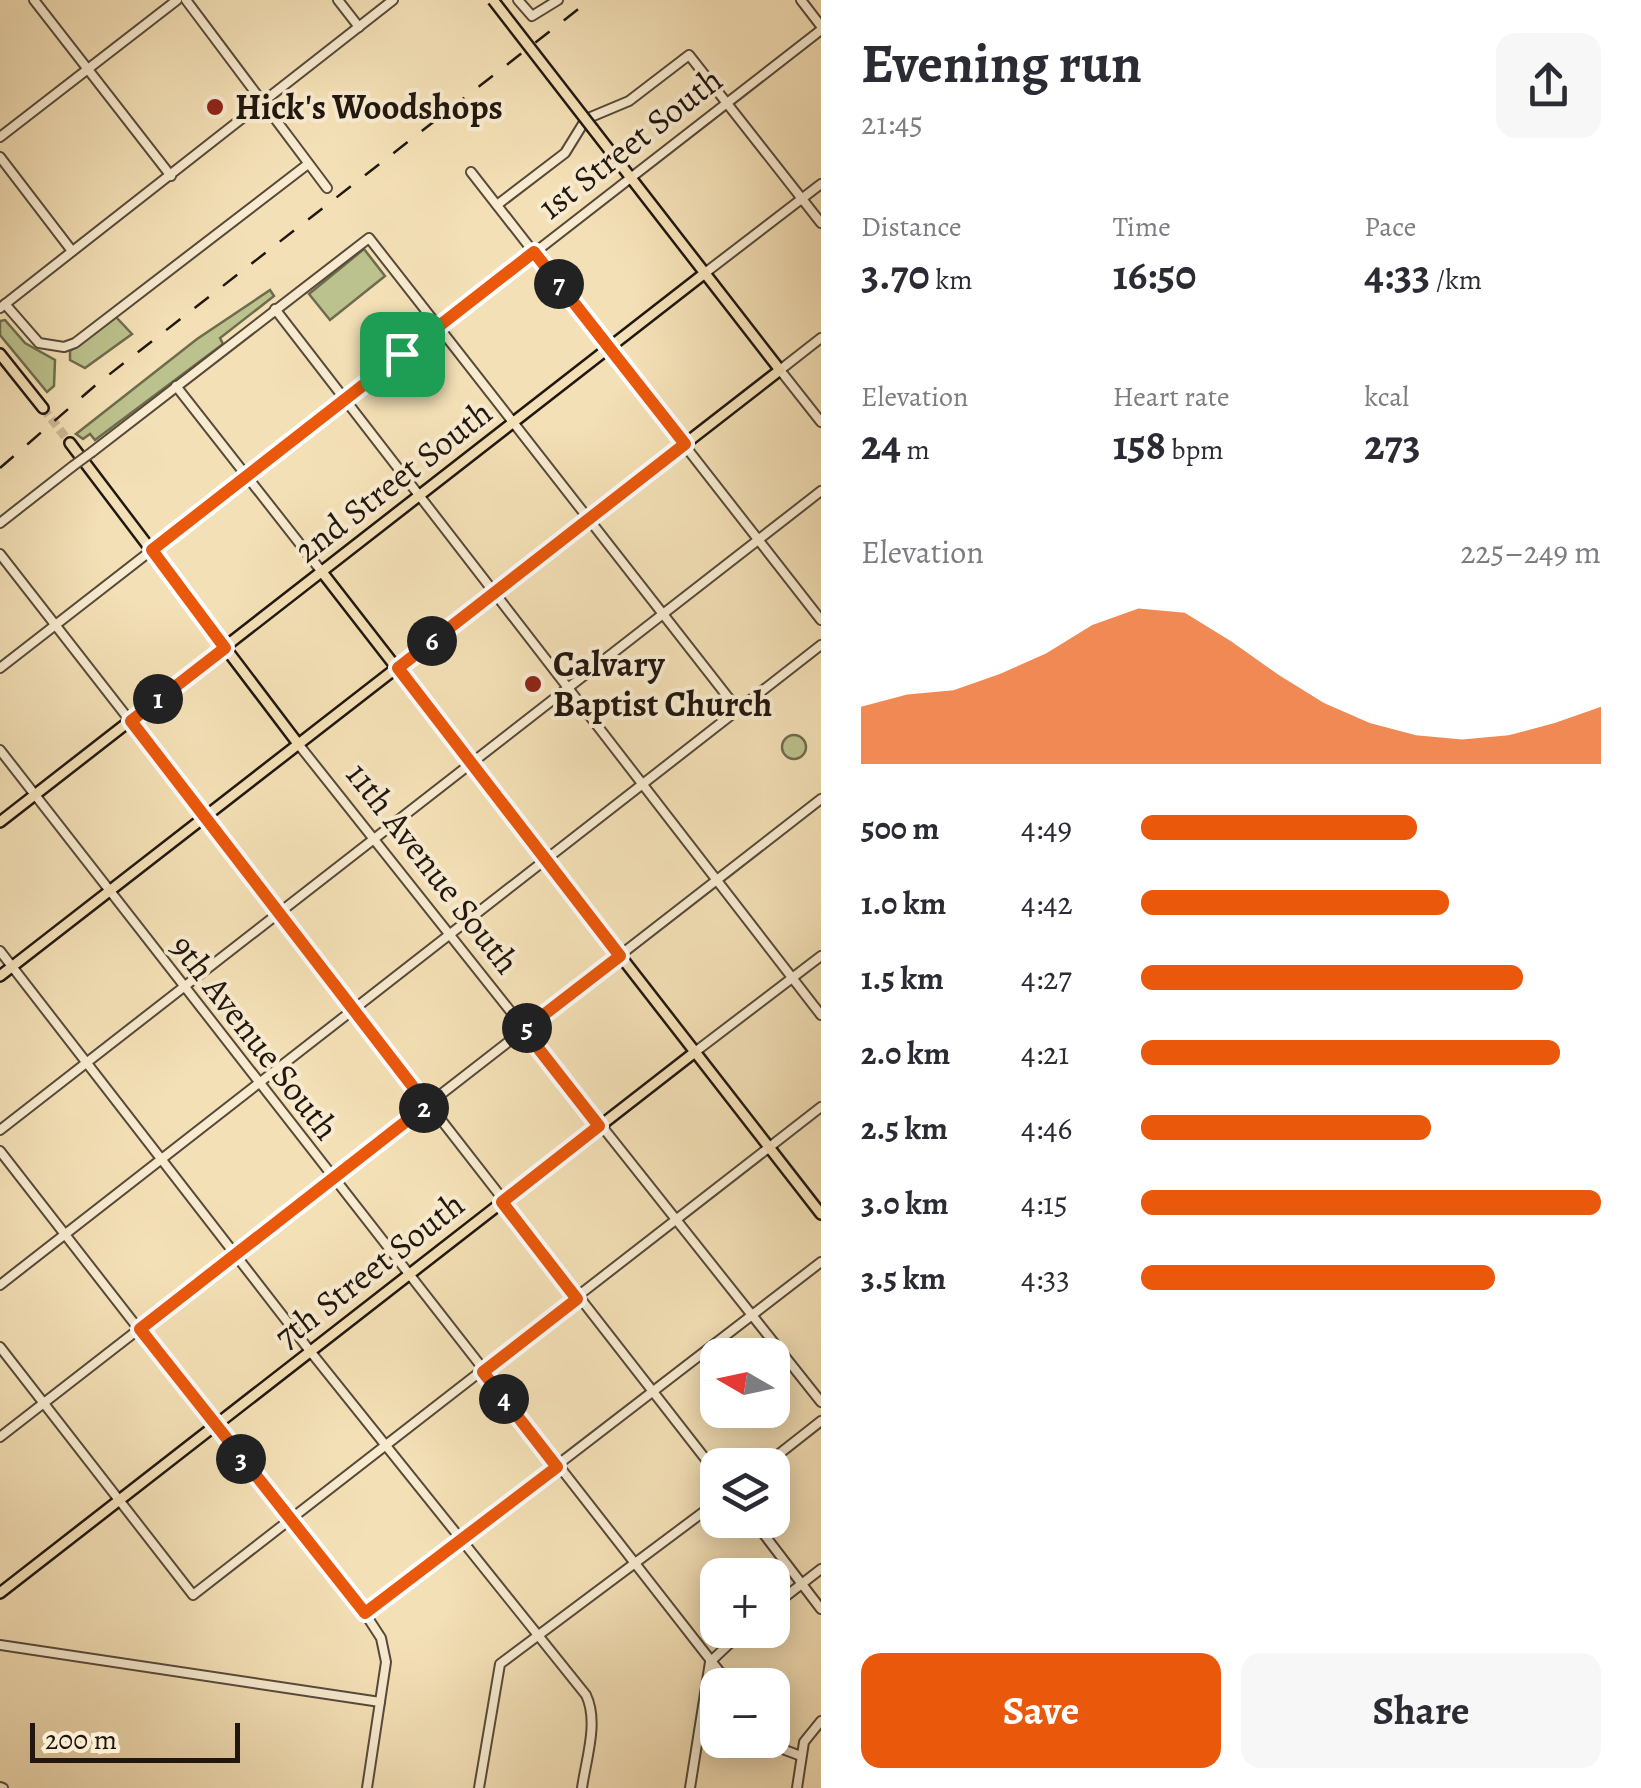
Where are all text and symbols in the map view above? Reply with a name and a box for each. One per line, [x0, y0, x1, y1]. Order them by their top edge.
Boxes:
text: Evening run [861, 26, 1142, 101]
button: share [1496, 33, 1601, 138]
street label: 1st Street South [528, 56, 732, 230]
place label: Hick's Woodshops [235, 83, 503, 131]
marker: Hick's Woodshops [204, 96, 226, 118]
text: 21:45 [861, 101, 923, 145]
text: Distance [861, 208, 961, 246]
text: Time [1113, 208, 1171, 246]
text: Pace [1364, 208, 1416, 246]
text: 3.70 [861, 246, 930, 303]
text: 16:50 [1113, 246, 1196, 303]
text: 4:33 [1364, 246, 1430, 303]
pin: 7 [534, 259, 584, 309]
text: km [930, 261, 972, 299]
text: /km [1430, 261, 1482, 299]
text: 7 [553, 265, 565, 303]
pin [360, 312, 445, 397]
icon: arrive [375, 327, 430, 382]
text: Elevation [861, 378, 968, 416]
text: Heart rate [1113, 378, 1230, 416]
text: kcal [1364, 378, 1409, 416]
street label: 2nd Street South [284, 389, 502, 573]
text: 24 [861, 416, 901, 473]
text: 158 [1113, 416, 1166, 473]
text: 273 [1364, 416, 1421, 473]
text: m [901, 431, 930, 469]
text: bpm [1166, 431, 1224, 469]
text: Elevation [861, 530, 984, 574]
text: 225–249 m [1460, 530, 1601, 574]
pin: 6 [407, 616, 457, 666]
text: 6 [425, 622, 439, 660]
place label: Calvary Baptist Church [553, 640, 772, 728]
marker: Calvary Baptist Church [522, 673, 544, 695]
pin: 1 [133, 674, 183, 724]
text: 1 [153, 680, 163, 718]
street label: 11th Avenue South [335, 752, 531, 984]
text: 500 m [861, 806, 939, 850]
text: 4:49 [1021, 806, 1072, 850]
text: 1.0 km [861, 881, 946, 925]
text: 4:42 [1021, 881, 1073, 925]
street label: 9th Avenue South [160, 924, 350, 1150]
text: 1.5 km [861, 956, 944, 1000]
text: 4:27 [1021, 956, 1072, 1000]
pin: 5 [502, 1003, 552, 1053]
text: 5 [521, 1009, 533, 1047]
text: 2.0 km [861, 1031, 950, 1075]
text: 4:21 [1021, 1031, 1069, 1075]
pin: 2 [399, 1083, 449, 1133]
text: 2 [417, 1089, 431, 1127]
text: 2.5 km [861, 1106, 948, 1150]
text: 4:46 [1021, 1106, 1072, 1150]
street label: 7th Street South [264, 1180, 474, 1360]
text: 3.0 km [861, 1181, 949, 1225]
text: 4:15 [1021, 1181, 1068, 1225]
text: 3.5 km [861, 1256, 946, 1300]
text: 4:33 [1021, 1256, 1070, 1300]
north arrow [700, 1338, 790, 1428]
map controls [700, 1338, 790, 1758]
pin: 4 [479, 1374, 529, 1424]
text: 4 [497, 1380, 511, 1418]
pin: 3 [216, 1434, 266, 1484]
text: 3 [235, 1440, 247, 1478]
button: layers [700, 1448, 790, 1538]
button: + [700, 1558, 790, 1648]
button: Save [861, 1653, 1221, 1768]
button: Share [1241, 1653, 1601, 1768]
button: − [700, 1668, 790, 1758]
scale bar [30, 1718, 240, 1762]
text: 200 m [45, 1721, 117, 1759]

